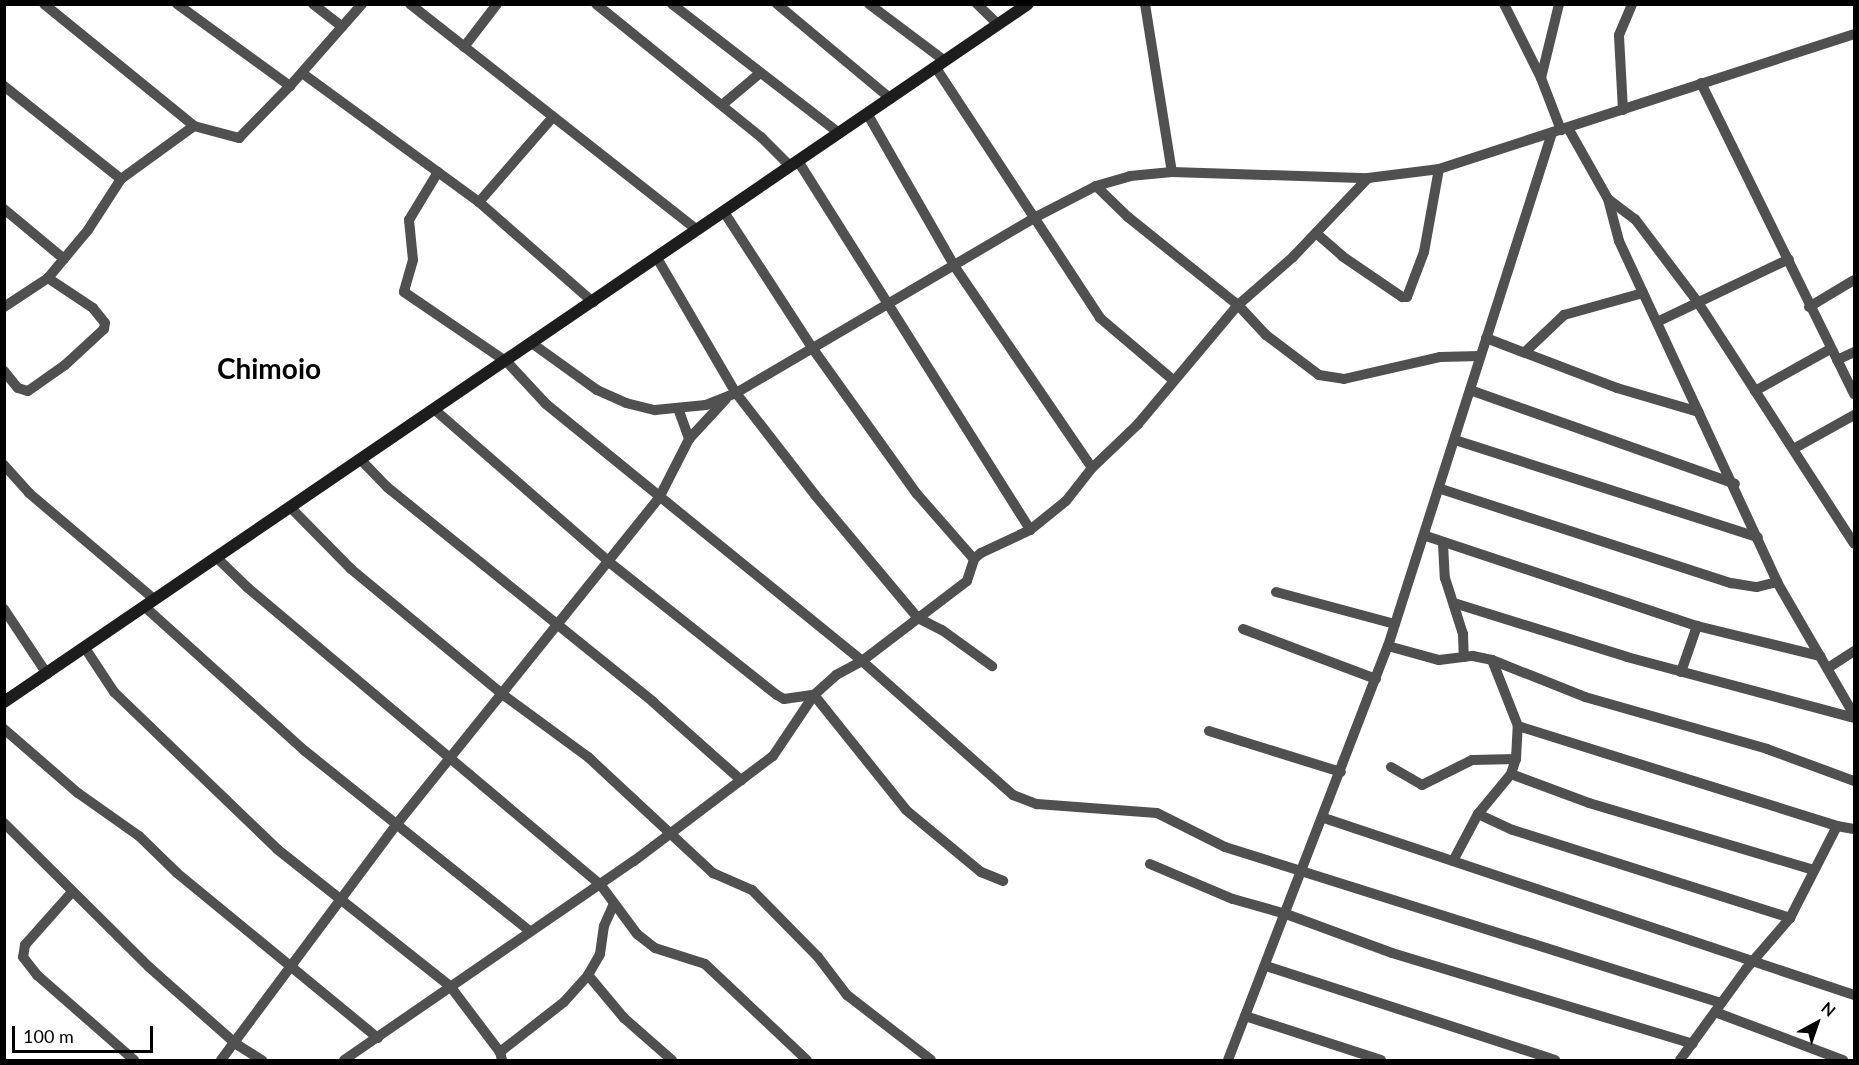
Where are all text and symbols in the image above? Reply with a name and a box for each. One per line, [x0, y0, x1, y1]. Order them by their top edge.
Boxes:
district label: Chimoio [217, 351, 321, 385]
north arrow [1787, 993, 1847, 1053]
text: N [1818, 998, 1840, 1020]
scale bar [15, 1014, 156, 1052]
text: 100 m [23, 1025, 74, 1047]

